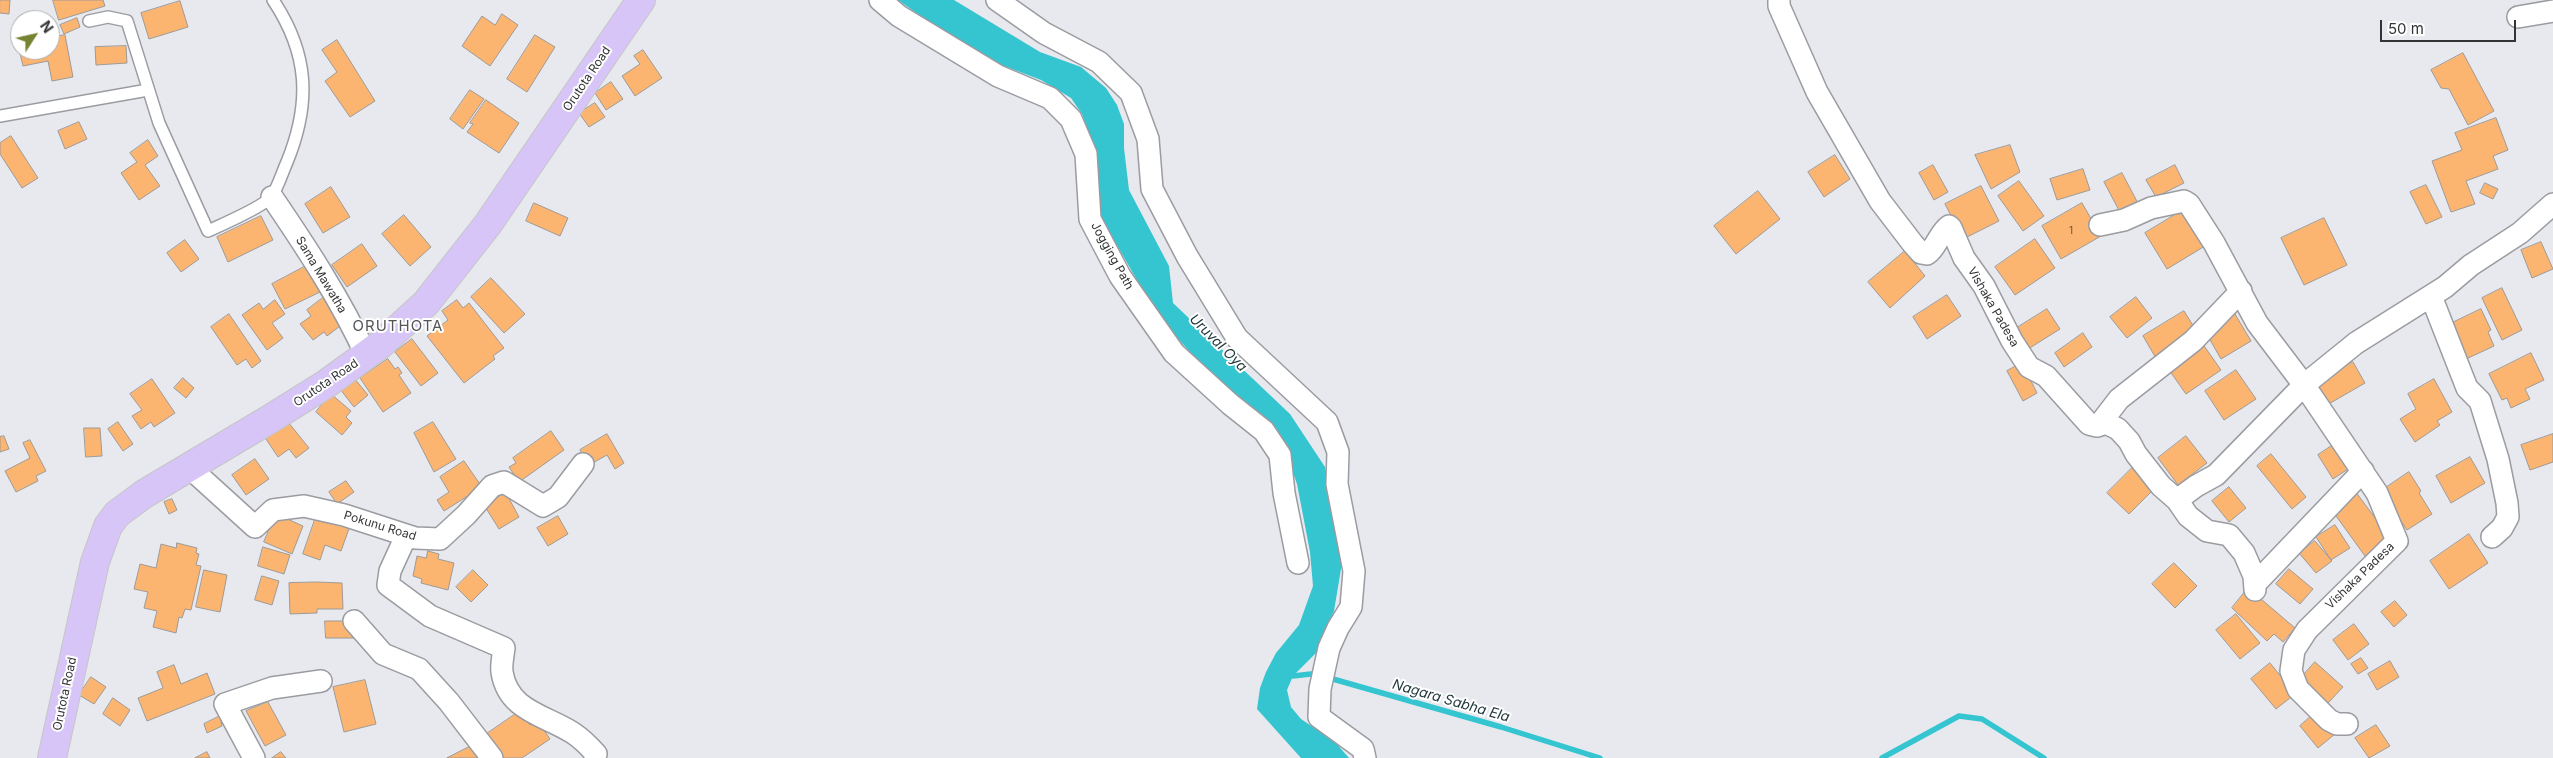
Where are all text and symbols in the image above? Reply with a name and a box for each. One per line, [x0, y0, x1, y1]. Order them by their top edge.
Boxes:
north arrow [10, 10, 60, 60]
scale bar [2383, 10, 2519, 42]
text: N [37, 17, 57, 36]
text: 50 m [2388, 19, 2424, 38]
street label: Orutota Road [560, 44, 614, 114]
street label: Jogging Path [1088, 220, 1136, 292]
house number: 1 [2069, 225, 2073, 237]
street label: Sama Mawatha [292, 234, 350, 316]
street label: Vishaka Padesa [1964, 264, 2022, 350]
water label: Uruval Oya [1186, 311, 1250, 375]
district label: ORUTHOTA [352, 317, 444, 335]
street label: Orutota Road [291, 356, 361, 410]
street label: Pokunu Road [342, 508, 418, 544]
street label: Vishaka Padesa [2323, 540, 2397, 612]
street label: Orutota Road [50, 656, 80, 732]
water label: Nagara Sabha Ela [1390, 676, 1512, 726]

